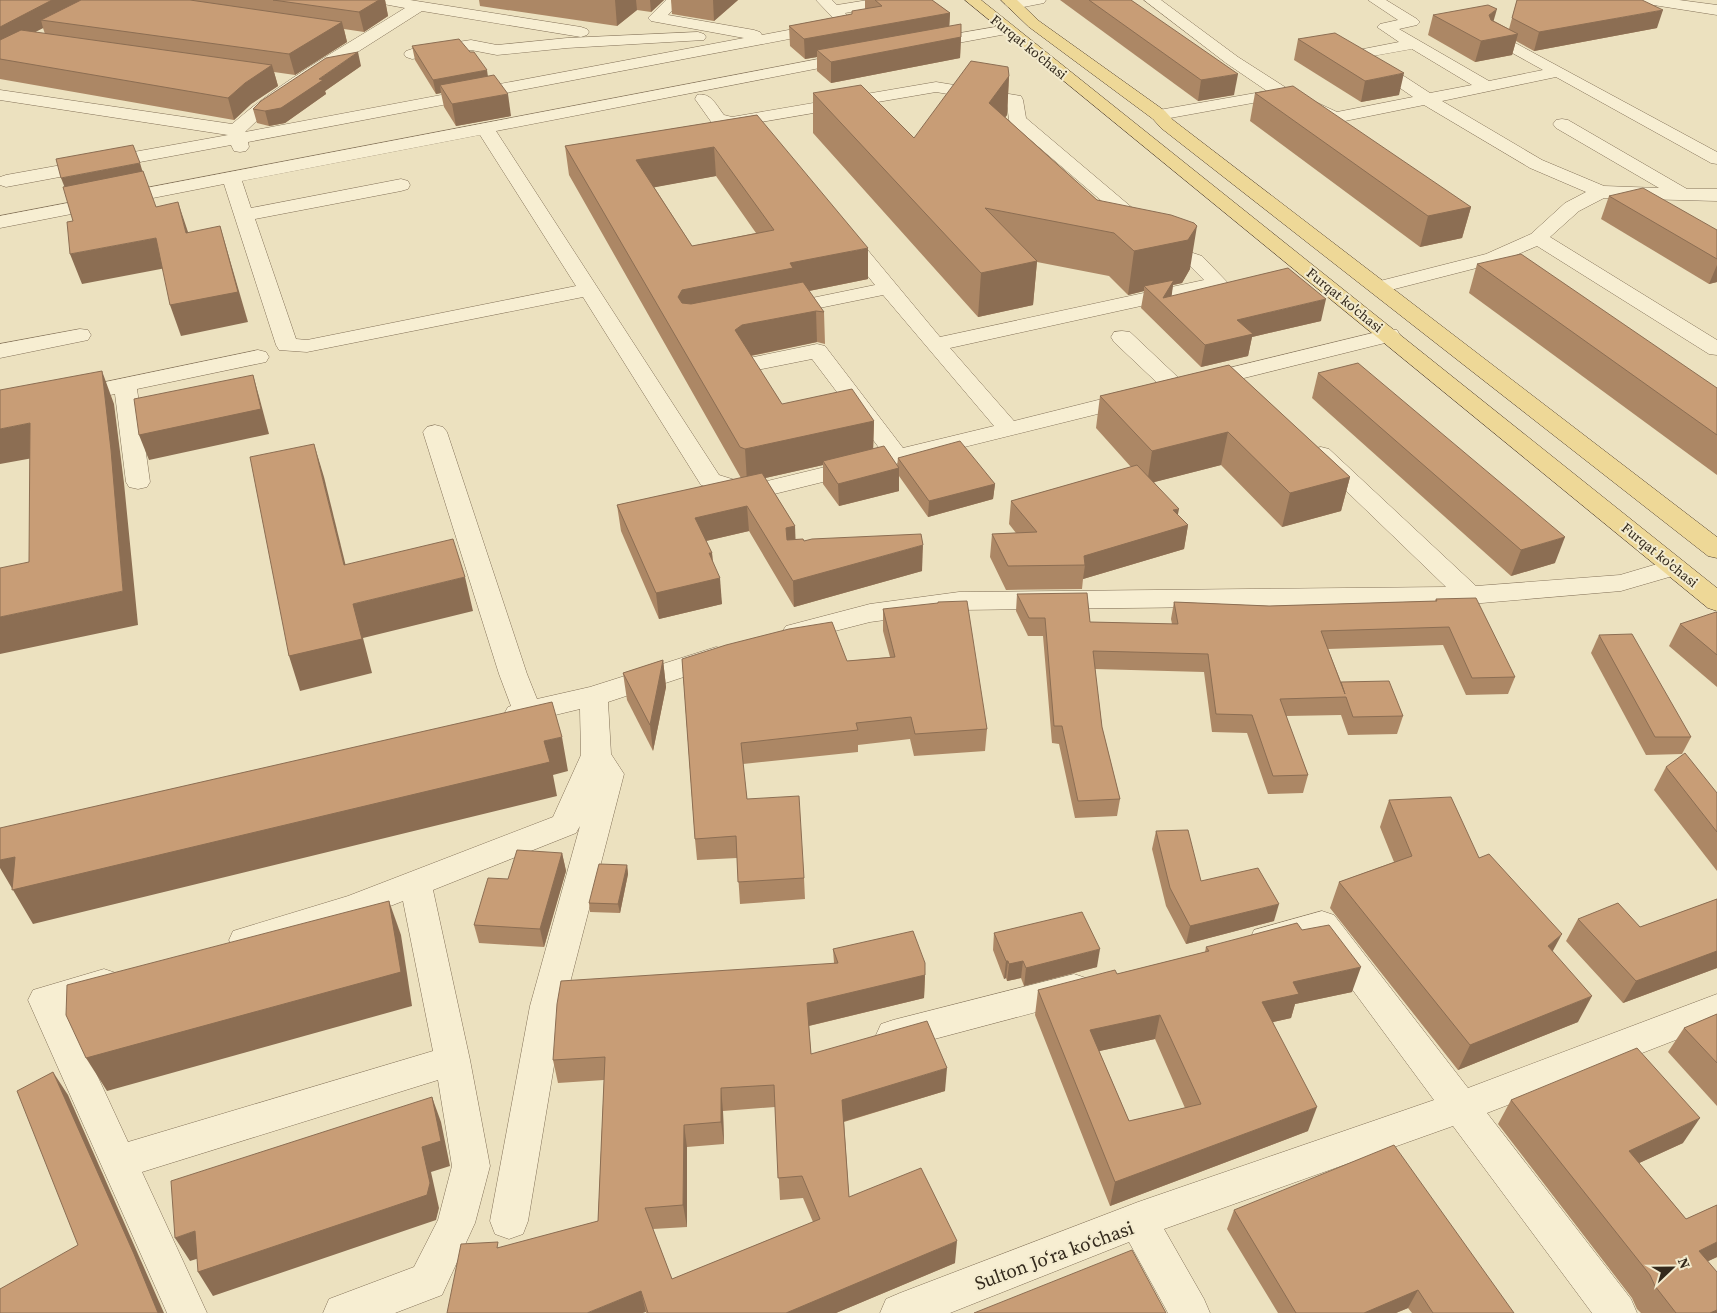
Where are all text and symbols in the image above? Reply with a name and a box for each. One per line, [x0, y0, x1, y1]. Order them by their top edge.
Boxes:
street label: Furqat ko'chasi [986, 10, 1072, 84]
street label: Furqat ko'chasi [1302, 263, 1388, 337]
street label: Furqat ko'chasi [1617, 518, 1703, 592]
street label: Sulton Joʻra koʻchasi [971, 1214, 1137, 1296]
north arrow [1647, 1243, 1697, 1293]
text: N [1673, 1255, 1695, 1272]

